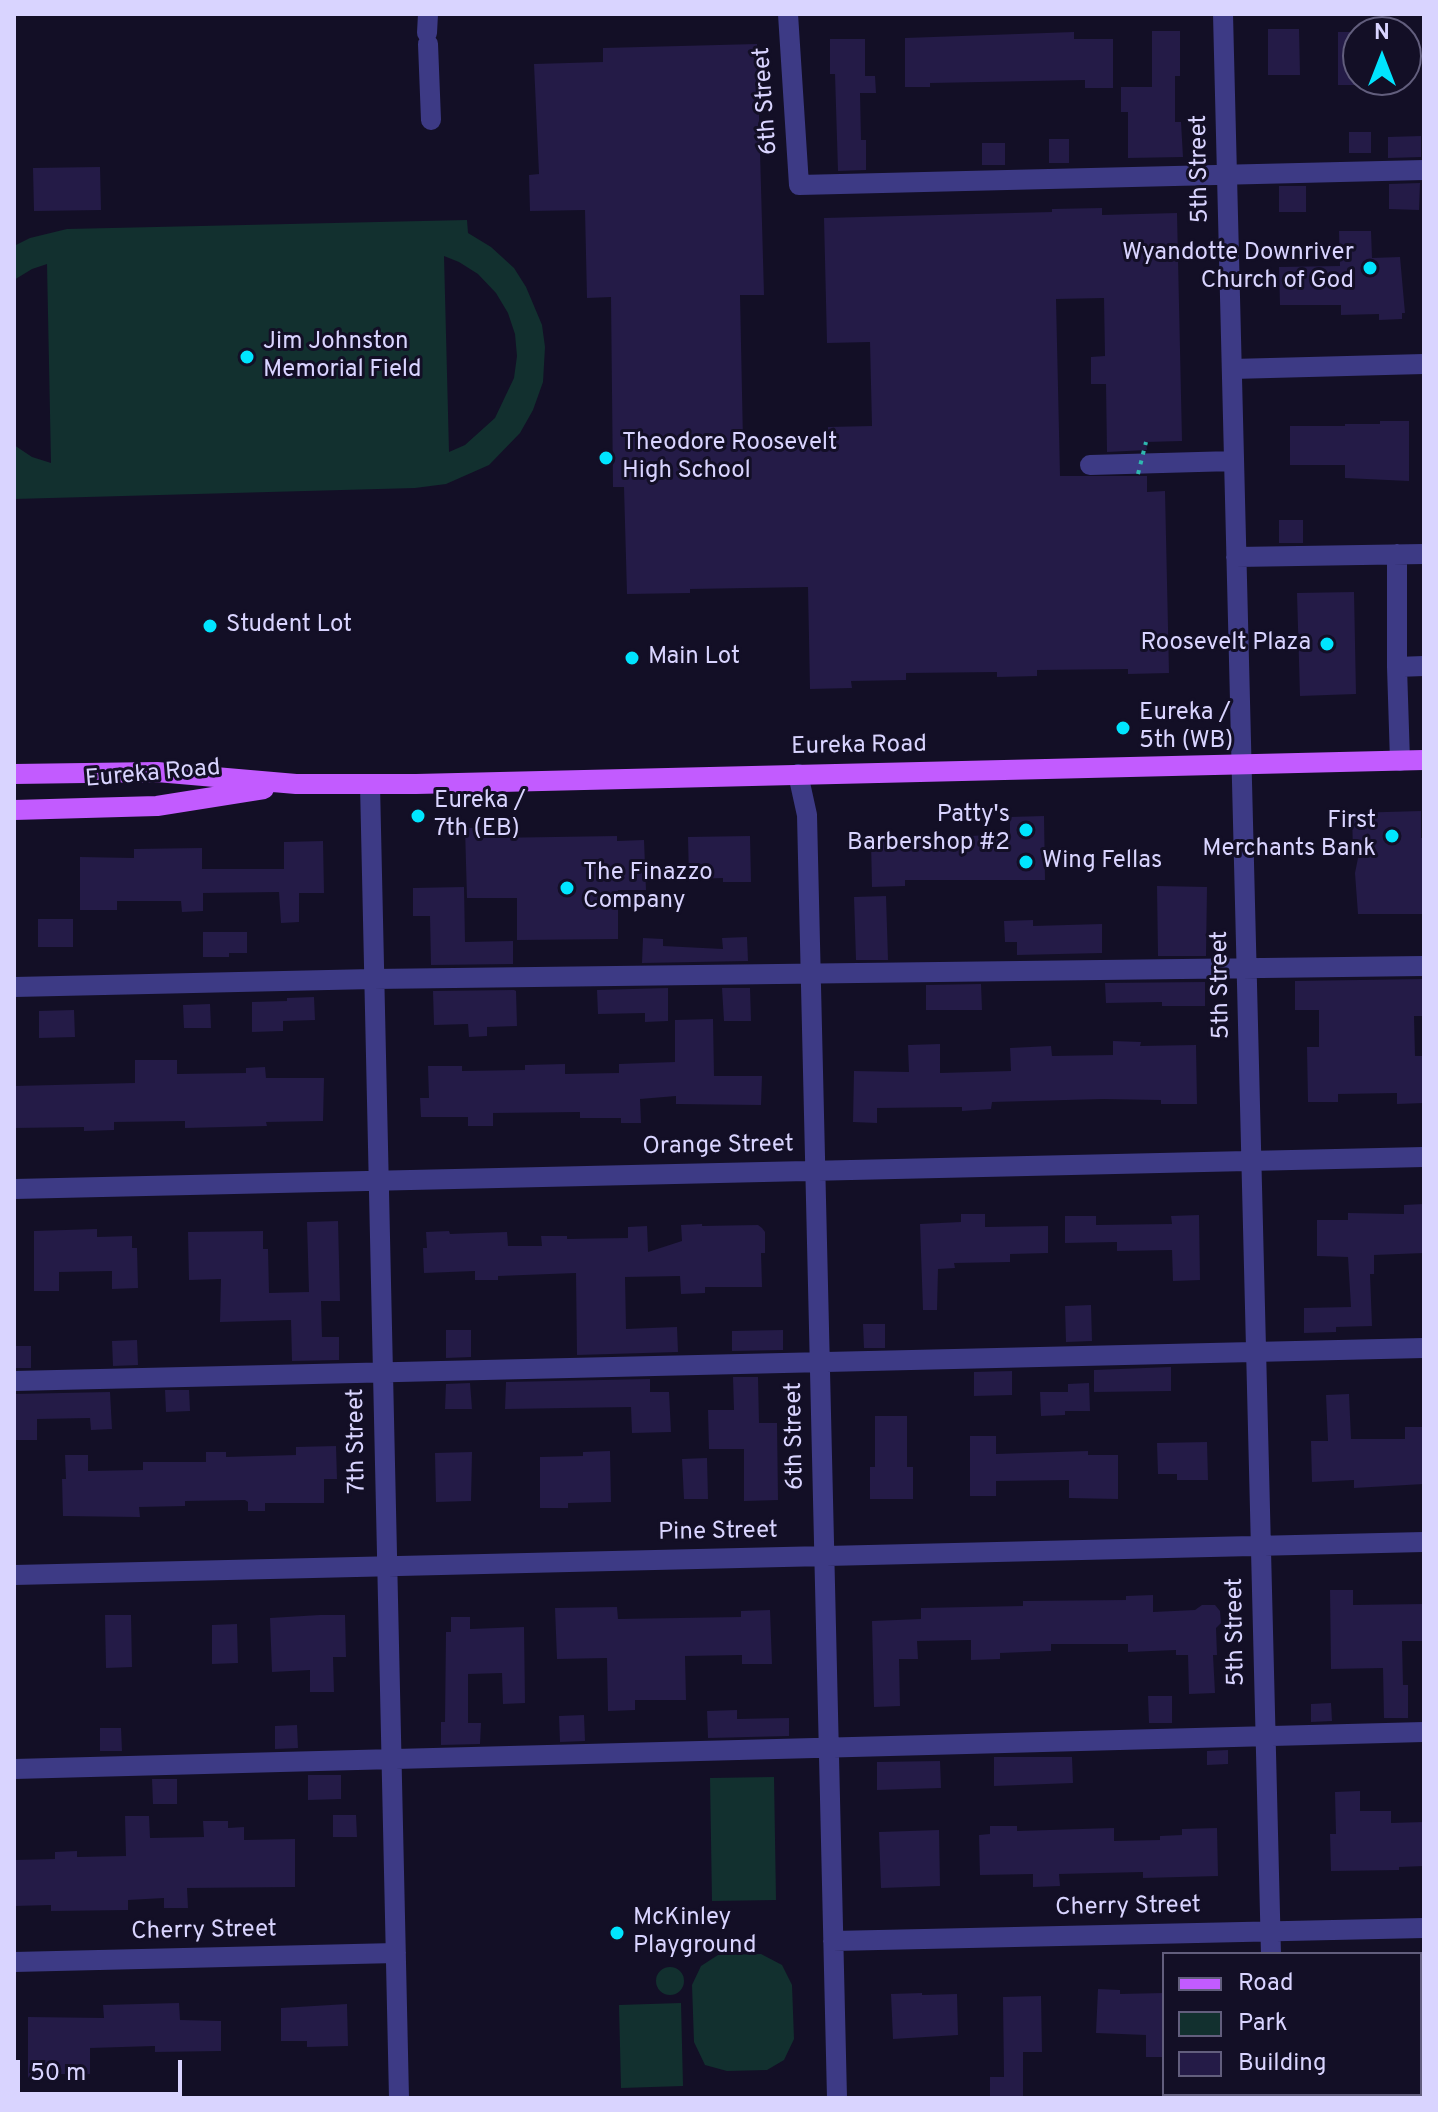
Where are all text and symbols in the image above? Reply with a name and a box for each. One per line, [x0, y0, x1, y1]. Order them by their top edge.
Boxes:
north arrow [1342, 16, 1422, 96]
text: N [1374, 20, 1390, 47]
street label: 6th Street [749, 46, 785, 156]
street label: 5th Street [1186, 114, 1216, 224]
place label: Wyandotte Downriver Church of God [1122, 240, 1354, 296]
marker: Wyandotte Downriver Church of God [1361, 259, 1379, 277]
place label: Jim Johnston Memorial Field [263, 329, 422, 385]
marker: Jim Johnston Memorial Field [238, 348, 256, 366]
place label: Theodore Roosevelt High School [622, 430, 837, 486]
marker: Theodore Roosevelt High School [597, 449, 615, 467]
place label: Student Lot [226, 612, 352, 640]
marker: Student Lot [201, 617, 219, 635]
place label: Roosevelt Plaza [1140, 630, 1311, 658]
marker: Roosevelt Plaza [1318, 635, 1336, 653]
place label: Main Lot [648, 644, 740, 672]
marker: Main Lot [623, 649, 641, 667]
place label: Eureka / 5th (WB) [1139, 700, 1233, 756]
marker: Eureka / 5th (WB) [1114, 719, 1132, 737]
street label: Eureka Road [791, 731, 927, 763]
street label: Eureka Road [84, 755, 222, 795]
place label: Eureka / 7th (EB) [434, 788, 526, 844]
place label: Patty's Barbershop #2 [847, 802, 1010, 858]
marker: Eureka / 7th (EB) [409, 807, 427, 825]
place label: First Merchants Bank [1202, 808, 1376, 864]
marker: Patty's Barbershop #2 [1017, 821, 1035, 839]
marker: First Merchants Bank [1383, 827, 1401, 845]
place label: Wing Fellas [1042, 848, 1162, 876]
marker: Wing Fellas [1017, 853, 1035, 871]
place label: The Finazzo Company [583, 860, 713, 916]
marker: The Finazzo Company [558, 879, 576, 897]
street label: 5th Street [1207, 930, 1237, 1040]
street label: Orange Street [642, 1131, 794, 1163]
street label: 6th Street [781, 1382, 811, 1490]
street label: 7th Street [343, 1388, 373, 1494]
street label: Pine Street [658, 1518, 778, 1548]
street label: 5th Street [1222, 1577, 1252, 1687]
street label: Cherry Street [1055, 1892, 1201, 1924]
place label: McKinley Playground [633, 1905, 756, 1961]
street label: Cherry Street [131, 1916, 277, 1948]
marker: McKinley Playground [608, 1924, 626, 1942]
legend [1162, 1952, 1422, 2096]
text: Road [1238, 1969, 1294, 1999]
text: Park [1238, 2009, 1288, 2039]
scale bar [20, 2044, 186, 2094]
text: Building [1238, 2049, 1327, 2079]
text: 50 m [30, 2059, 86, 2089]

